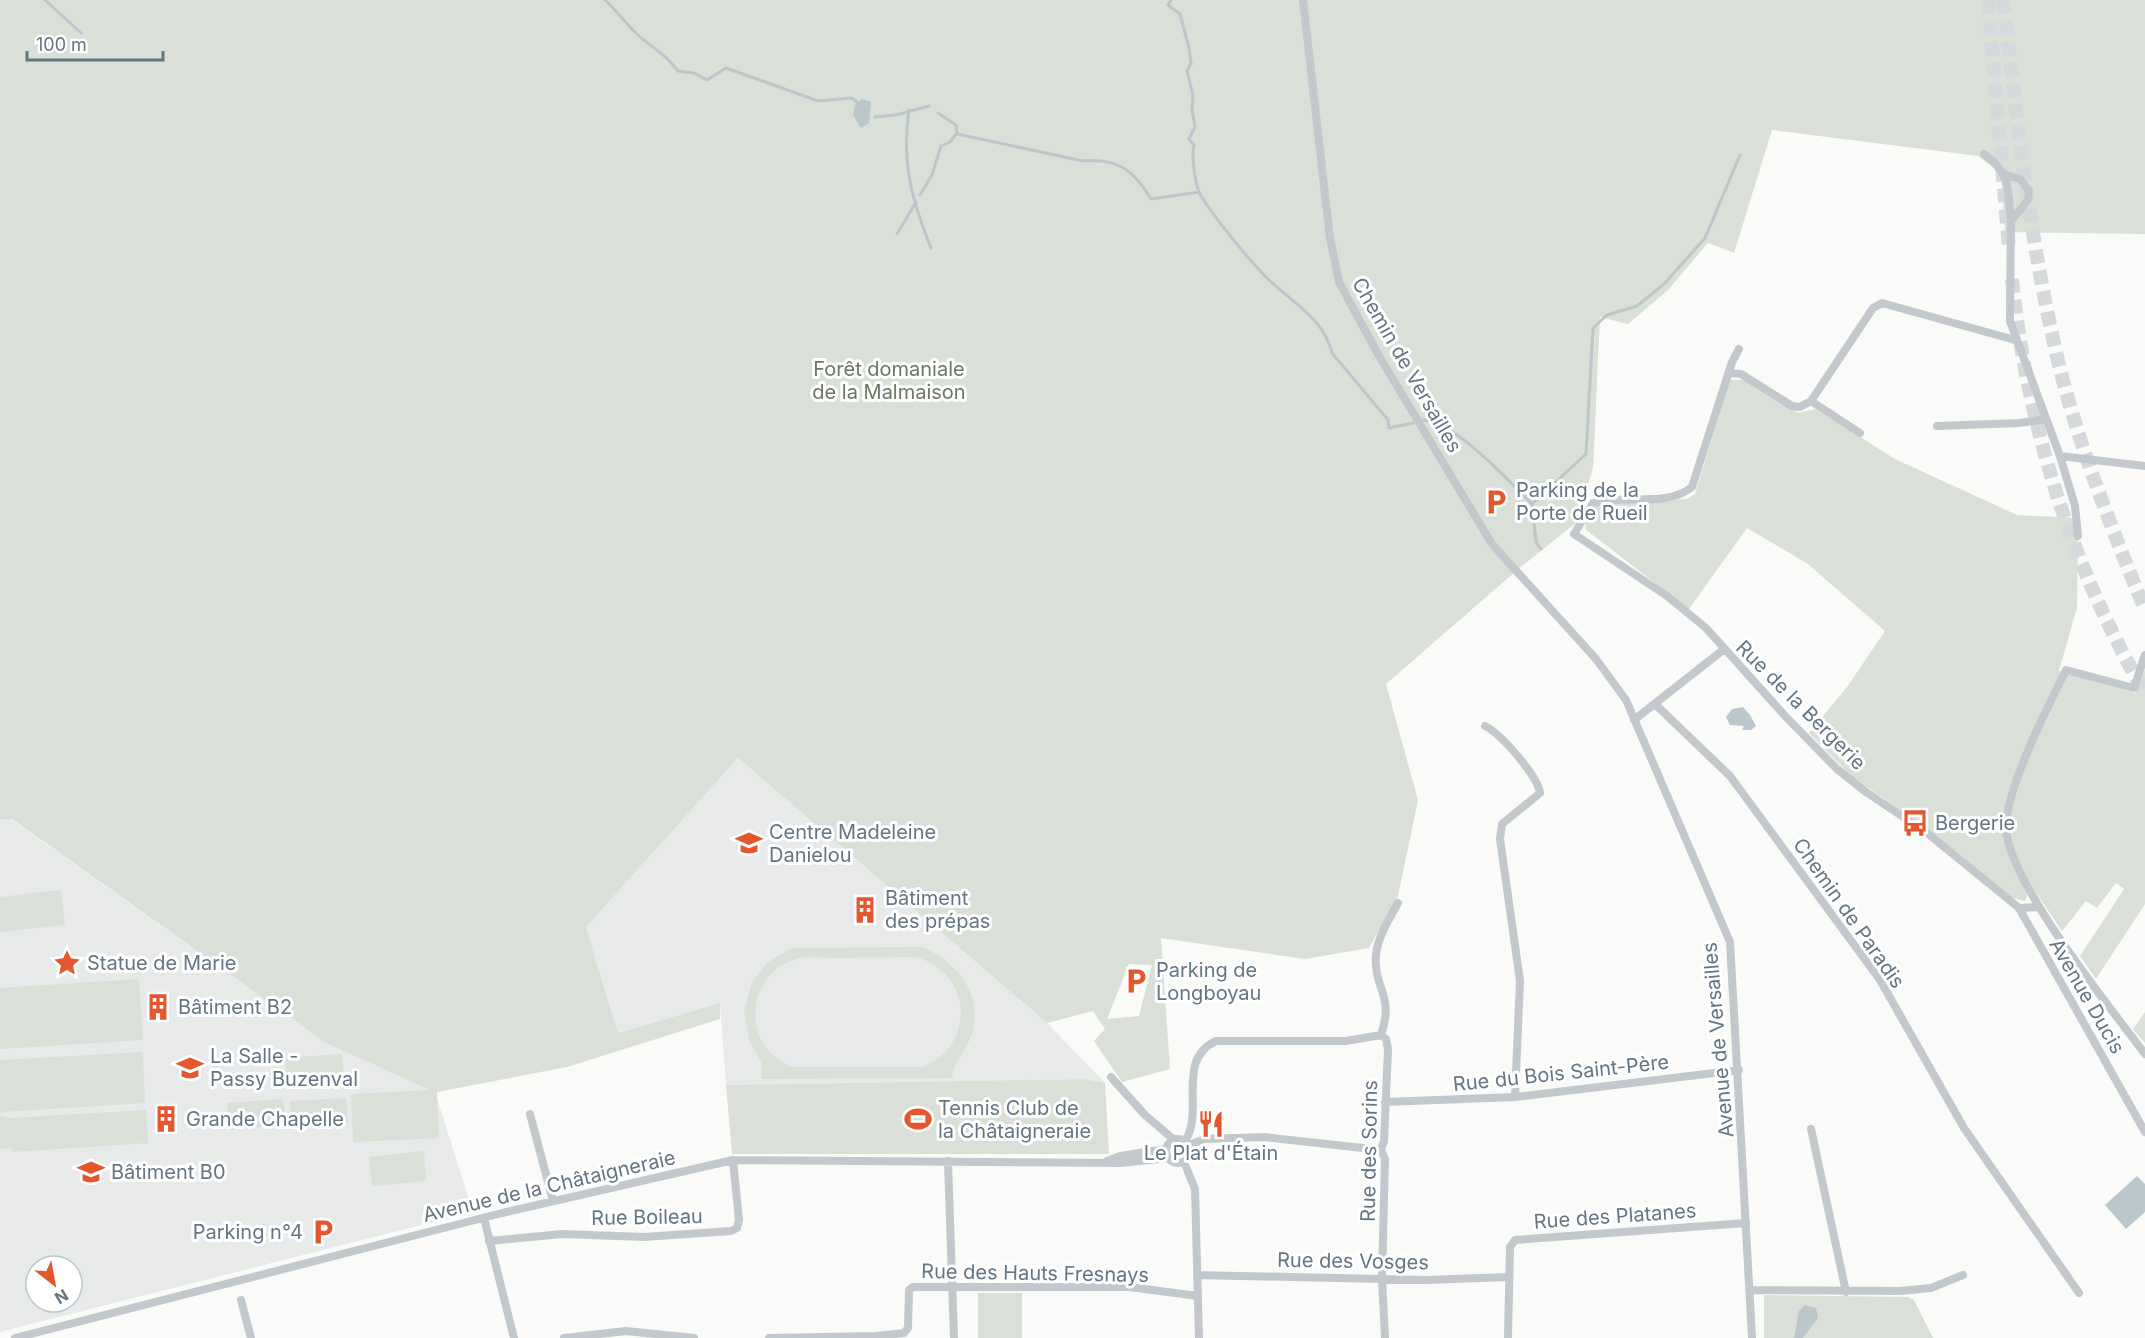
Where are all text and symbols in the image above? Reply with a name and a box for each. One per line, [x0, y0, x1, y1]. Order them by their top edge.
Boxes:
scale bar [27, 24, 164, 62]
text: 100 m [36, 34, 87, 55]
street label: Chemin de Versailles [1347, 273, 1467, 457]
park label: Forêt domaniale de la Malmaison [812, 357, 966, 404]
place label: Parking de la Porte de Rueil [1516, 478, 1648, 525]
parking icon: Parking de la Porte de Rueil [1481, 487, 1511, 517]
street label: Rue de la Bergerie [1731, 635, 1871, 775]
bus stop icon: Bergerie [1900, 808, 1930, 838]
place label: Bergerie [1935, 811, 2015, 835]
place label: Centre Madeleine Danielou [769, 820, 936, 867]
school or university icon: Centre Madeleine Danielou [734, 828, 764, 858]
street label: Chemin de Paradis [1788, 833, 1910, 993]
place label: Bâtiment des prépas [885, 886, 990, 933]
building icon: Bâtiment des prépas [850, 895, 880, 925]
street label: Avenue Ducis [2044, 934, 2130, 1058]
street label: Avenue de Versailles [1698, 941, 1738, 1139]
place icon: Statue de Marie [52, 948, 82, 978]
place label: Statue de Marie [87, 951, 237, 975]
place label: Parking de Longboyau [1156, 958, 1261, 1005]
parking icon: Parking de Longboyau [1121, 966, 1151, 996]
building icon: Bâtiment B2 [143, 992, 173, 1022]
place label: Bâtiment B2 [178, 995, 292, 1019]
place label: La Salle - Passy Buzenval [210, 1044, 358, 1091]
street label: Rue du Bois Saint-Père [1452, 1050, 1670, 1096]
school or university icon: La Salle - Passy Buzenval [175, 1053, 205, 1083]
street label: Rue des Sorins [1356, 1080, 1382, 1222]
place label: Tennis Club de la Châtaigneraie [938, 1096, 1091, 1143]
building icon: Grande Chapelle [151, 1104, 181, 1134]
sports icon: Tennis Club de la Châtaigneraie [903, 1104, 933, 1134]
place label: Grande Chapelle [186, 1107, 344, 1131]
restaurant icon: Le Plat d'Étain [1196, 1109, 1226, 1139]
place label: Le Plat d'Étain [1144, 1140, 1278, 1165]
street label: Avenue de la Châtaigneraie [420, 1145, 678, 1227]
school or university icon: Bâtiment B0 [76, 1157, 106, 1187]
place label: Bâtiment B0 [111, 1160, 226, 1184]
street label: Rue des Platanes [1533, 1198, 1697, 1234]
street label: Rue Boileau [591, 1204, 703, 1230]
parking icon: Parking n°4 [308, 1217, 338, 1247]
place label: Parking n°4 [193, 1220, 303, 1244]
street label: Rue des Vosges [1277, 1248, 1429, 1274]
north arrow [24, 1254, 84, 1314]
street label: Rue des Hauts Fresnays [921, 1259, 1149, 1287]
text: N [51, 1285, 72, 1309]

